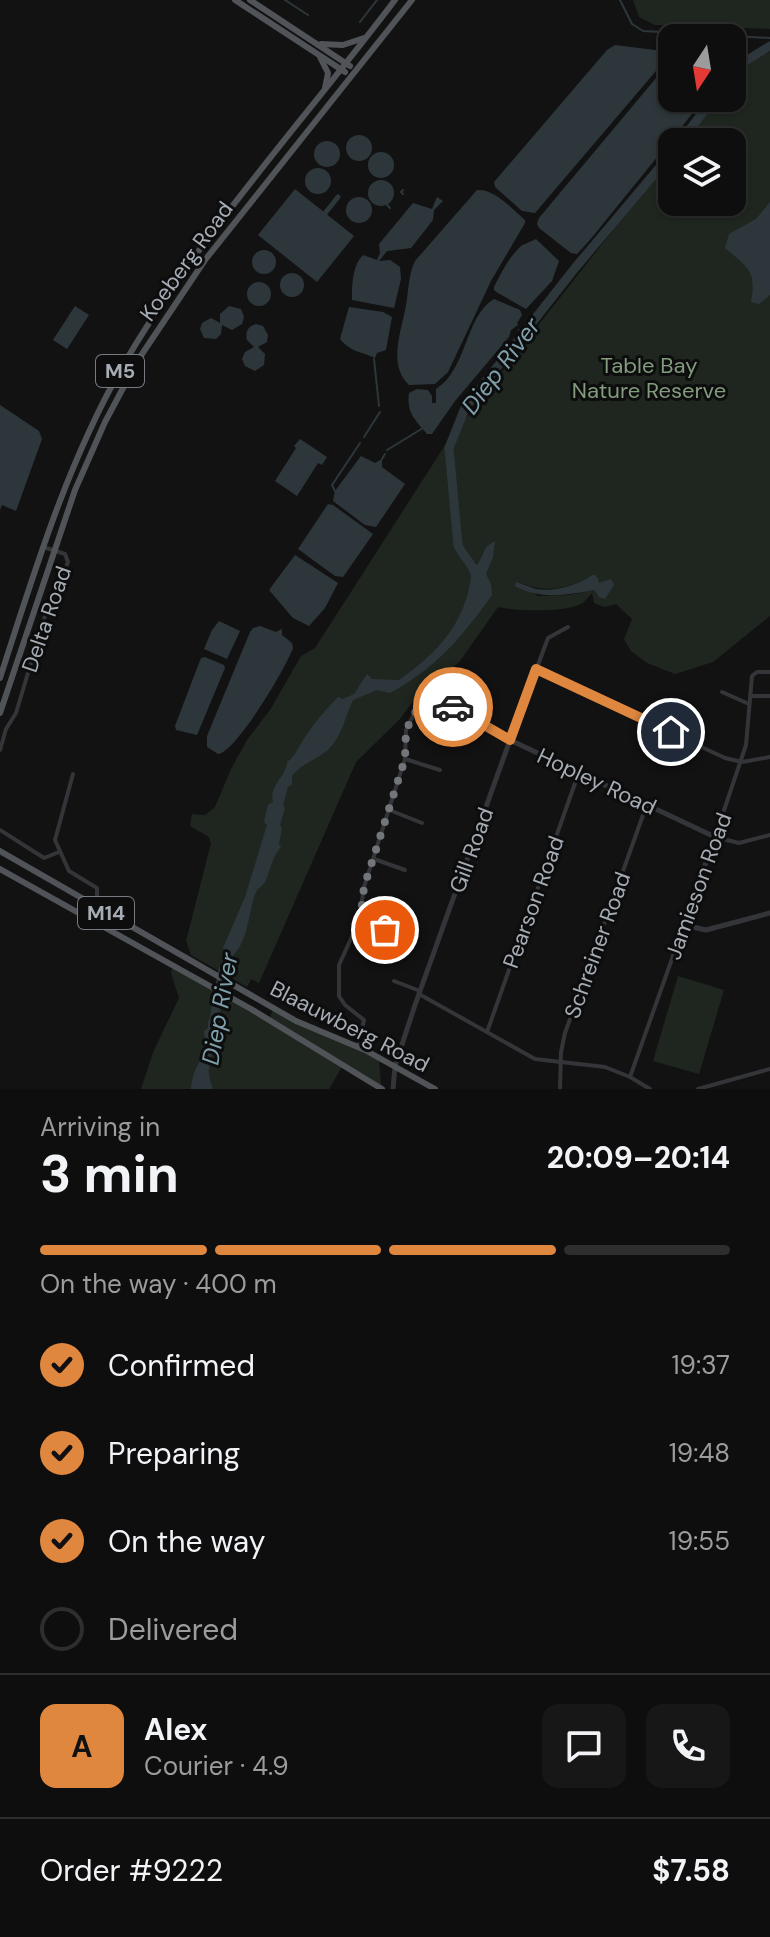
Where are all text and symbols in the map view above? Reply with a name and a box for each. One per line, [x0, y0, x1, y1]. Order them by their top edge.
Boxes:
north arrow [658, 24, 746, 112]
map controls [658, 24, 746, 216]
button: layers [658, 128, 746, 216]
street label: Koeberg Road [133, 196, 240, 327]
water label: Diep River [454, 310, 548, 420]
park label: Table Bay Nature Reserve [572, 351, 726, 405]
road number: M5 [96, 355, 144, 387]
street label: Delta Road [15, 562, 78, 676]
courier [413, 667, 493, 747]
icon: car [431, 685, 475, 729]
pin [637, 698, 705, 766]
icon: home [649, 710, 693, 754]
street label: Hopley Road [533, 741, 661, 822]
street label: Gill Road [443, 803, 500, 897]
street label: Jamieson Road [658, 809, 738, 964]
street label: Pearson Road [496, 832, 571, 972]
street label: Schreiner Road [558, 868, 637, 1022]
pin [351, 896, 419, 964]
road number: M14 [78, 897, 134, 929]
icon: bag [363, 908, 407, 952]
water label: Diep River [194, 950, 245, 1067]
street label: Blaauwberg Road [265, 974, 434, 1079]
text: Arriving in [40, 1110, 160, 1144]
text: 20:09–20:14 [547, 1138, 730, 1177]
text: 3 min [40, 1140, 179, 1208]
text: On the way · 400 m [40, 1267, 277, 1301]
icon: check [40, 1343, 84, 1387]
text: Confirmed [108, 1346, 255, 1385]
text: 19:37 [671, 1348, 730, 1382]
icon: check [40, 1431, 84, 1475]
text: Preparing [108, 1434, 240, 1473]
text: 19:48 [669, 1436, 730, 1470]
icon: check [40, 1519, 84, 1563]
text: On the way [108, 1522, 265, 1561]
text: 19:55 [669, 1524, 730, 1558]
text: Delivered [108, 1610, 238, 1649]
button: chat [542, 1704, 626, 1788]
button: phone [646, 1704, 730, 1788]
text: Alex [144, 1710, 207, 1749]
text: A [71, 1727, 93, 1766]
text: Courier · 4.9 [144, 1749, 289, 1783]
text: Order #9222 [40, 1851, 223, 1890]
text: $7.58 [652, 1851, 730, 1890]

